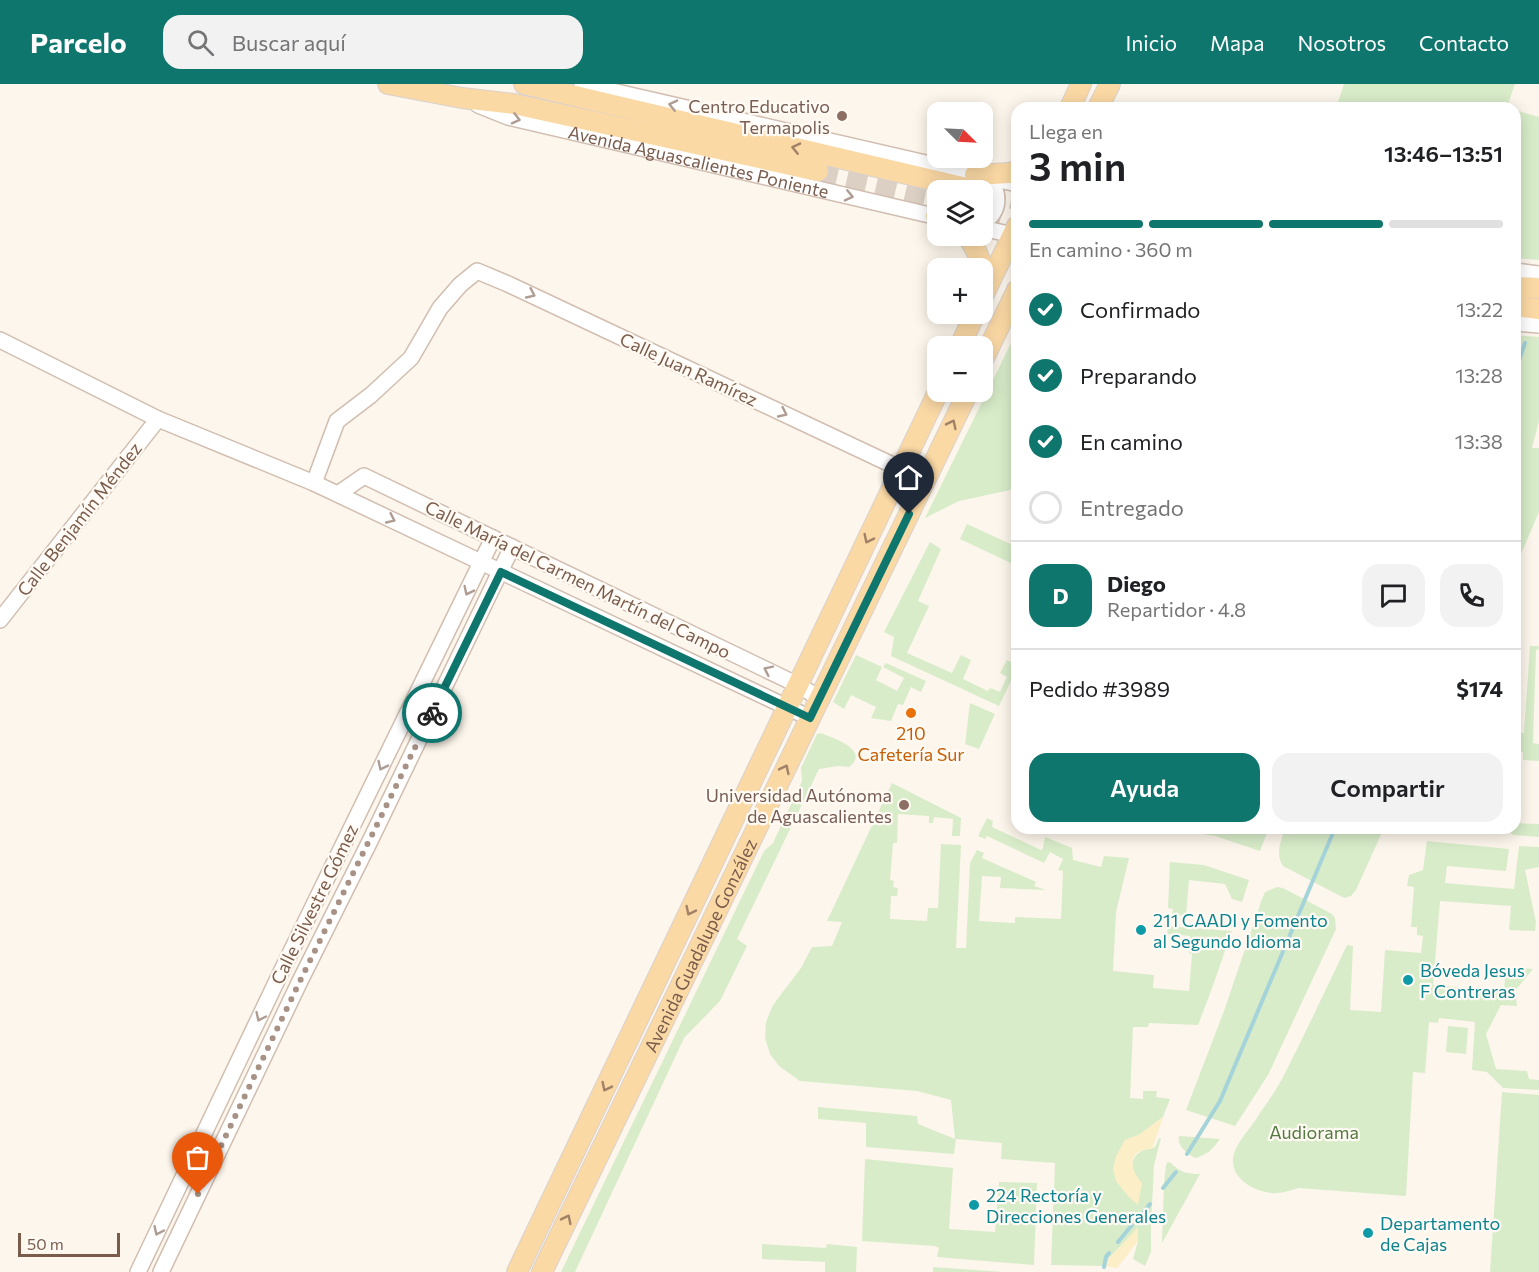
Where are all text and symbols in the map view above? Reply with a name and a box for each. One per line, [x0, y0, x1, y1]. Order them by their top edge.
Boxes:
search box [163, 15, 583, 69]
text: Parcelo [30, 25, 127, 59]
icon: search [184, 26, 217, 59]
text: Buscar aquí [232, 29, 346, 56]
text: Inicio [1125, 30, 1177, 55]
text: Mapa [1210, 30, 1264, 55]
text: Nosotros [1297, 30, 1386, 55]
text: Contacto [1419, 30, 1509, 55]
place label: Centro Educativo Termapolis [688, 95, 830, 138]
one-way arrow [669, 99, 679, 112]
north arrow [927, 102, 993, 168]
map controls [927, 102, 993, 402]
marker: Centro Educativo Termapolis [835, 109, 849, 123]
one-way arrow [511, 111, 521, 124]
text: Llega en [1029, 119, 1103, 143]
street label: Avenida Aguascalientes Poniente [566, 120, 831, 202]
text: 13:46–13:51 [1384, 140, 1503, 167]
text: 3 min [1029, 141, 1126, 189]
one-way arrow [791, 142, 801, 155]
button: layers [927, 180, 993, 246]
one-way arrow [844, 189, 854, 202]
text: En camino · 360 m [1029, 237, 1193, 261]
button: + [927, 258, 993, 324]
one-way arrow [524, 287, 535, 299]
icon: check [1029, 293, 1062, 326]
text: Confirmado [1080, 296, 1201, 323]
text: 13:22 [1456, 297, 1503, 321]
street label: Calle Juan Ramírez [617, 327, 761, 411]
button: − [927, 336, 993, 402]
icon: check [1029, 359, 1062, 392]
text: Preparando [1080, 362, 1197, 389]
text: 13:28 [1455, 363, 1503, 387]
one-way arrow [777, 406, 788, 418]
one-way arrow [945, 419, 957, 430]
icon: check [1029, 425, 1062, 458]
text: En camino [1080, 428, 1183, 455]
text: 13:38 [1455, 429, 1503, 453]
street label: Calle Benjamín Méndez [12, 438, 146, 600]
pin [883, 452, 934, 514]
icon: home [892, 461, 925, 494]
text: Entregado [1080, 494, 1184, 521]
street label: Calle María del Carmen Martín del Campo [422, 495, 734, 663]
one-way arrow [384, 512, 395, 524]
one-way arrow [863, 533, 875, 544]
button: chat [1362, 564, 1425, 627]
button: phone [1440, 564, 1503, 627]
text: Diego [1107, 570, 1166, 597]
text: D [1052, 582, 1069, 609]
one-way arrow [463, 584, 475, 595]
text: Repartidor · 4.8 [1107, 597, 1246, 621]
one-way arrow [764, 666, 775, 678]
text: Pedido #3989 [1029, 675, 1170, 702]
text: $174 [1456, 675, 1503, 702]
courier [402, 683, 462, 743]
icon: bike [416, 697, 449, 730]
marker: 210 Cafetería Sur [904, 706, 918, 720]
place label: 210 Cafetería Sur [857, 722, 965, 765]
button: Ayuda [1029, 753, 1260, 822]
button: Compartir [1272, 753, 1503, 822]
one-way arrow [378, 760, 389, 770]
one-way arrow [778, 765, 790, 776]
place label: Universidad Autónoma de Aguascalientes [706, 784, 892, 827]
marker: Universidad Autónoma de Aguascalientes [897, 798, 911, 812]
street label: Calle Silvestre Gómez [266, 820, 362, 988]
street label: Avenida Guadalupe González [639, 835, 761, 1056]
one-way arrow [685, 904, 697, 915]
place label: 211 CAADI y Fomento al Segundo Idioma [1153, 909, 1328, 952]
marker: 211 CAADI y Fomento al Segundo Idioma [1134, 923, 1148, 937]
place label: Bóveda Jesus F Contreras [1420, 959, 1525, 1002]
marker: Bóveda Jesus F Contreras [1401, 973, 1415, 987]
one-way arrow [255, 1010, 267, 1021]
one-way arrow [601, 1080, 613, 1091]
park label: Audiorama [1269, 1121, 1359, 1143]
pin [172, 1132, 223, 1194]
icon: bag [181, 1141, 214, 1174]
place label: 224 Rectoría y Direcciones Generales [986, 1184, 1166, 1227]
marker: 224 Rectoría y Direcciones Generales [967, 1198, 981, 1212]
place label: Departamento de Cajas [1380, 1212, 1500, 1255]
one-way arrow [560, 1215, 572, 1226]
one-way arrow [153, 1224, 165, 1235]
marker: Departamento de Cajas [1361, 1226, 1375, 1240]
scale bar [18, 1230, 120, 1258]
text: 50 m [27, 1234, 64, 1253]

